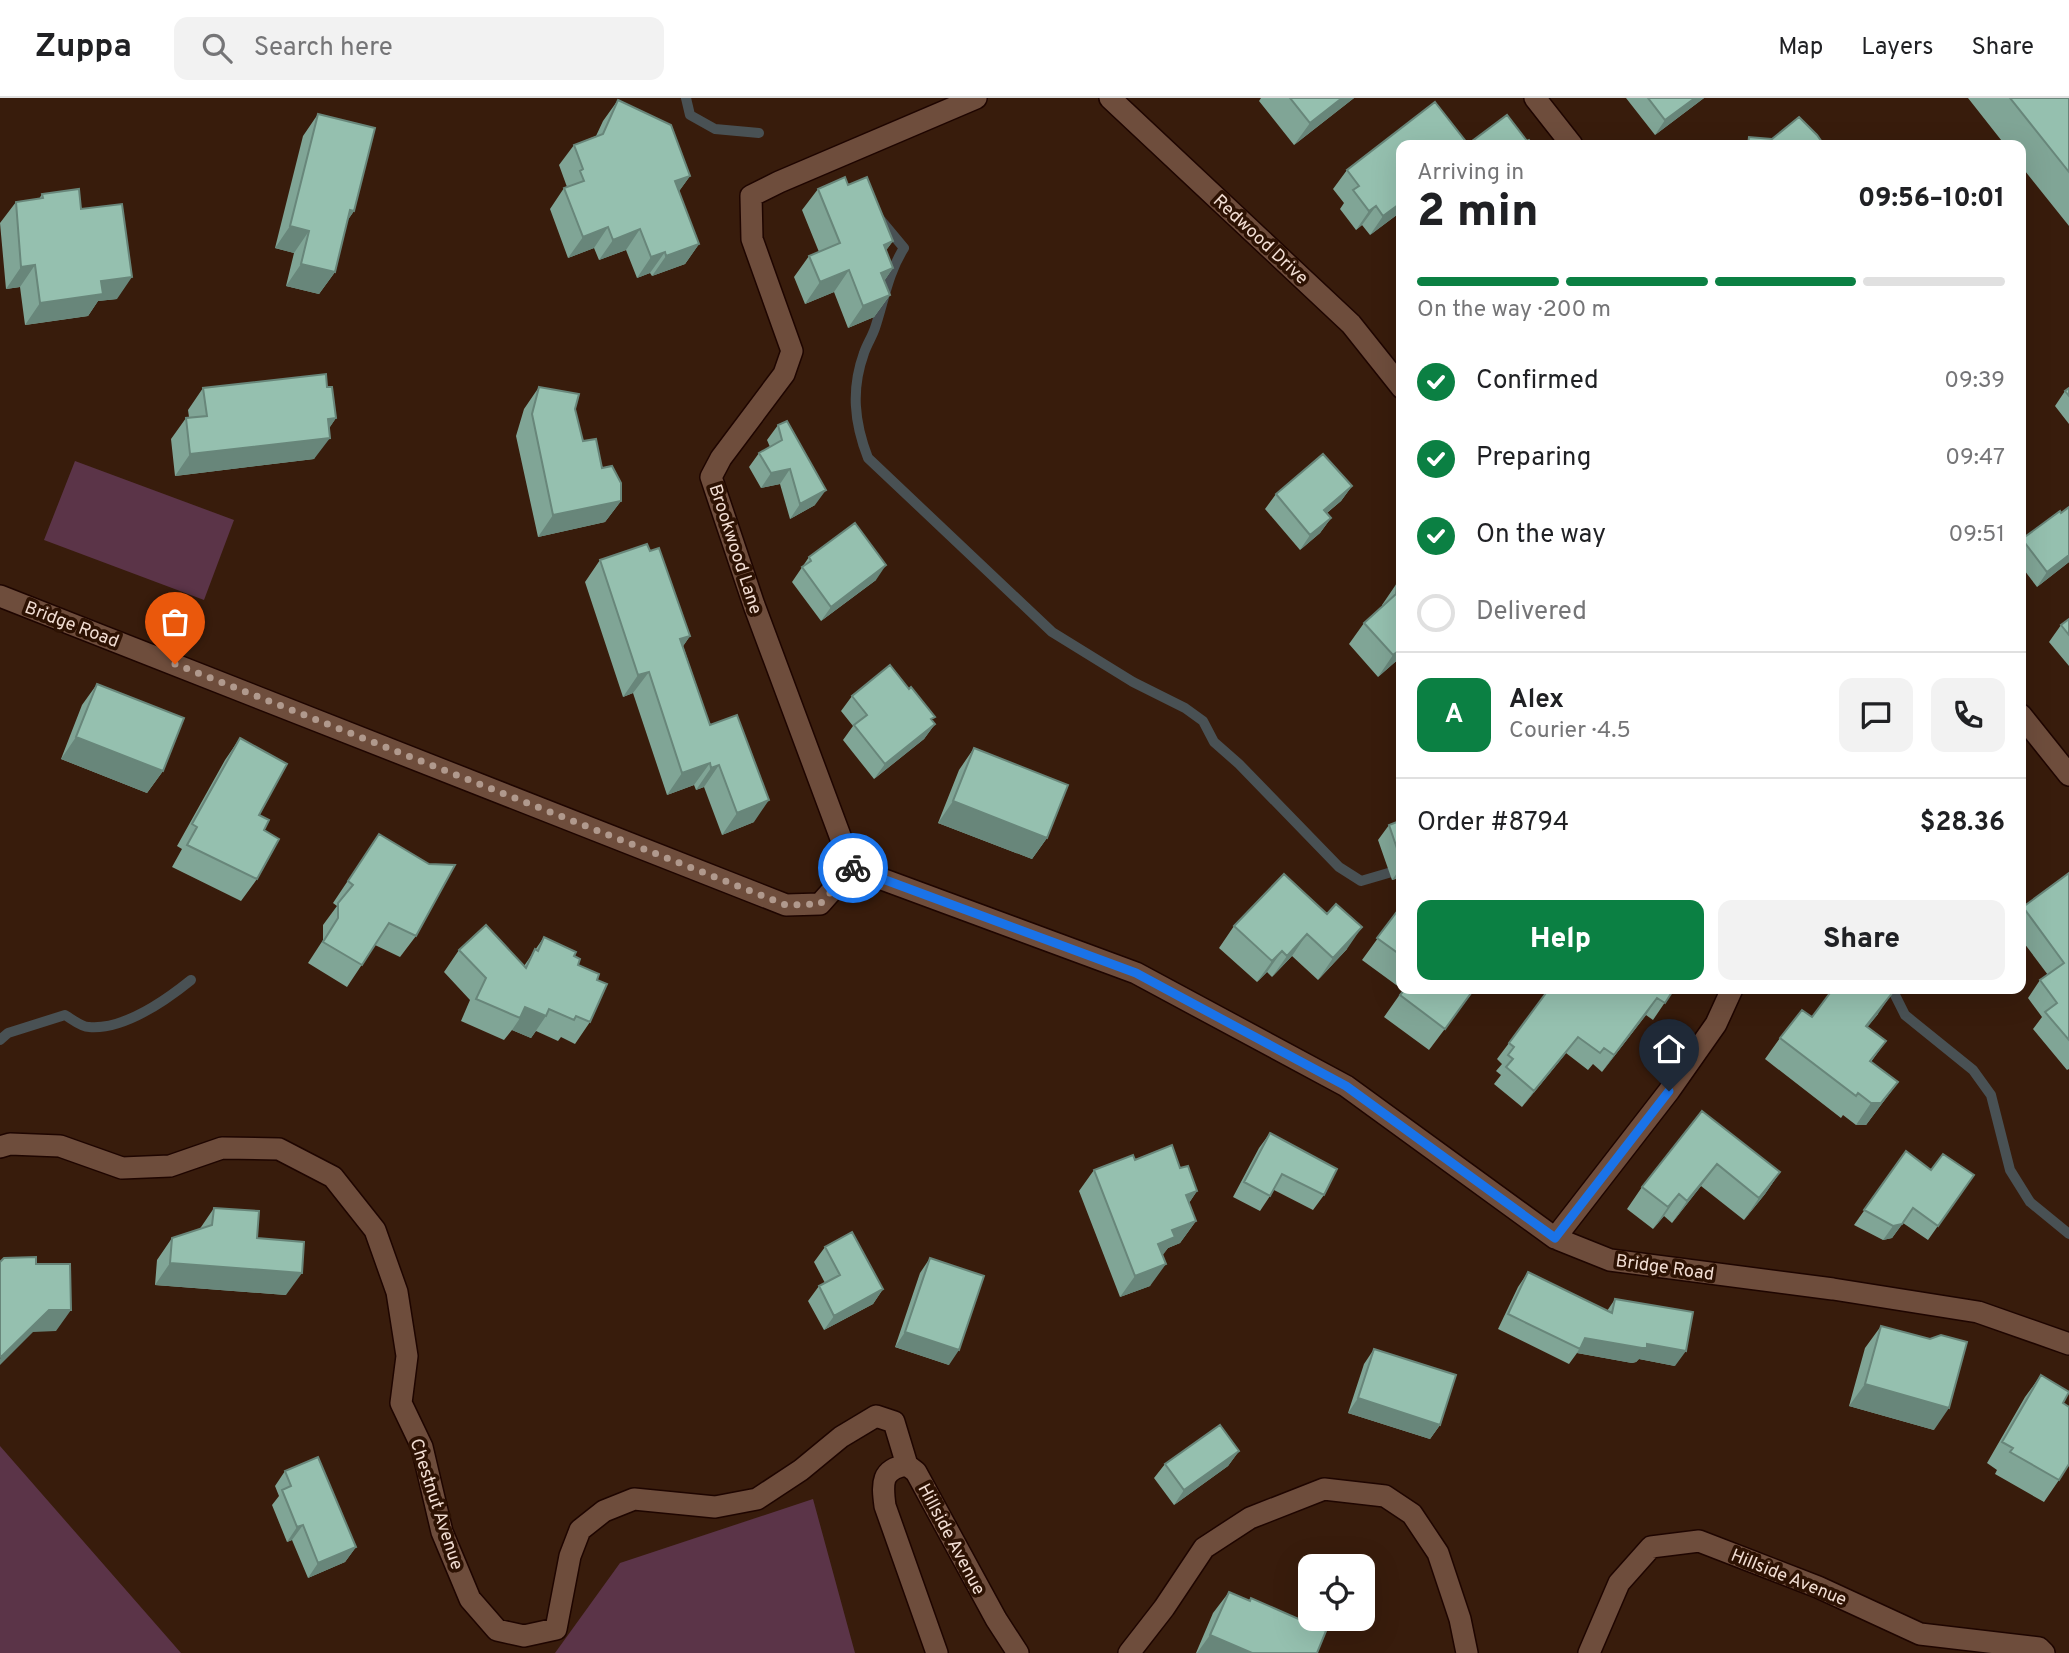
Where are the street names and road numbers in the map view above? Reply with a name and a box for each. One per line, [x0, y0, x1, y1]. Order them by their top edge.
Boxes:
street label: Redwood Drive [1208, 190, 1312, 290]
street label: Brookwood Lane [703, 481, 766, 618]
street label: Bridge Road [21, 597, 122, 654]
street label: Bridge Road [1614, 1250, 1715, 1287]
street label: Chestnut Avenue [404, 1436, 468, 1573]
street label: Hillside Avenue [912, 1480, 990, 1599]
street label: Hillside Avenue [1727, 1545, 1850, 1612]

